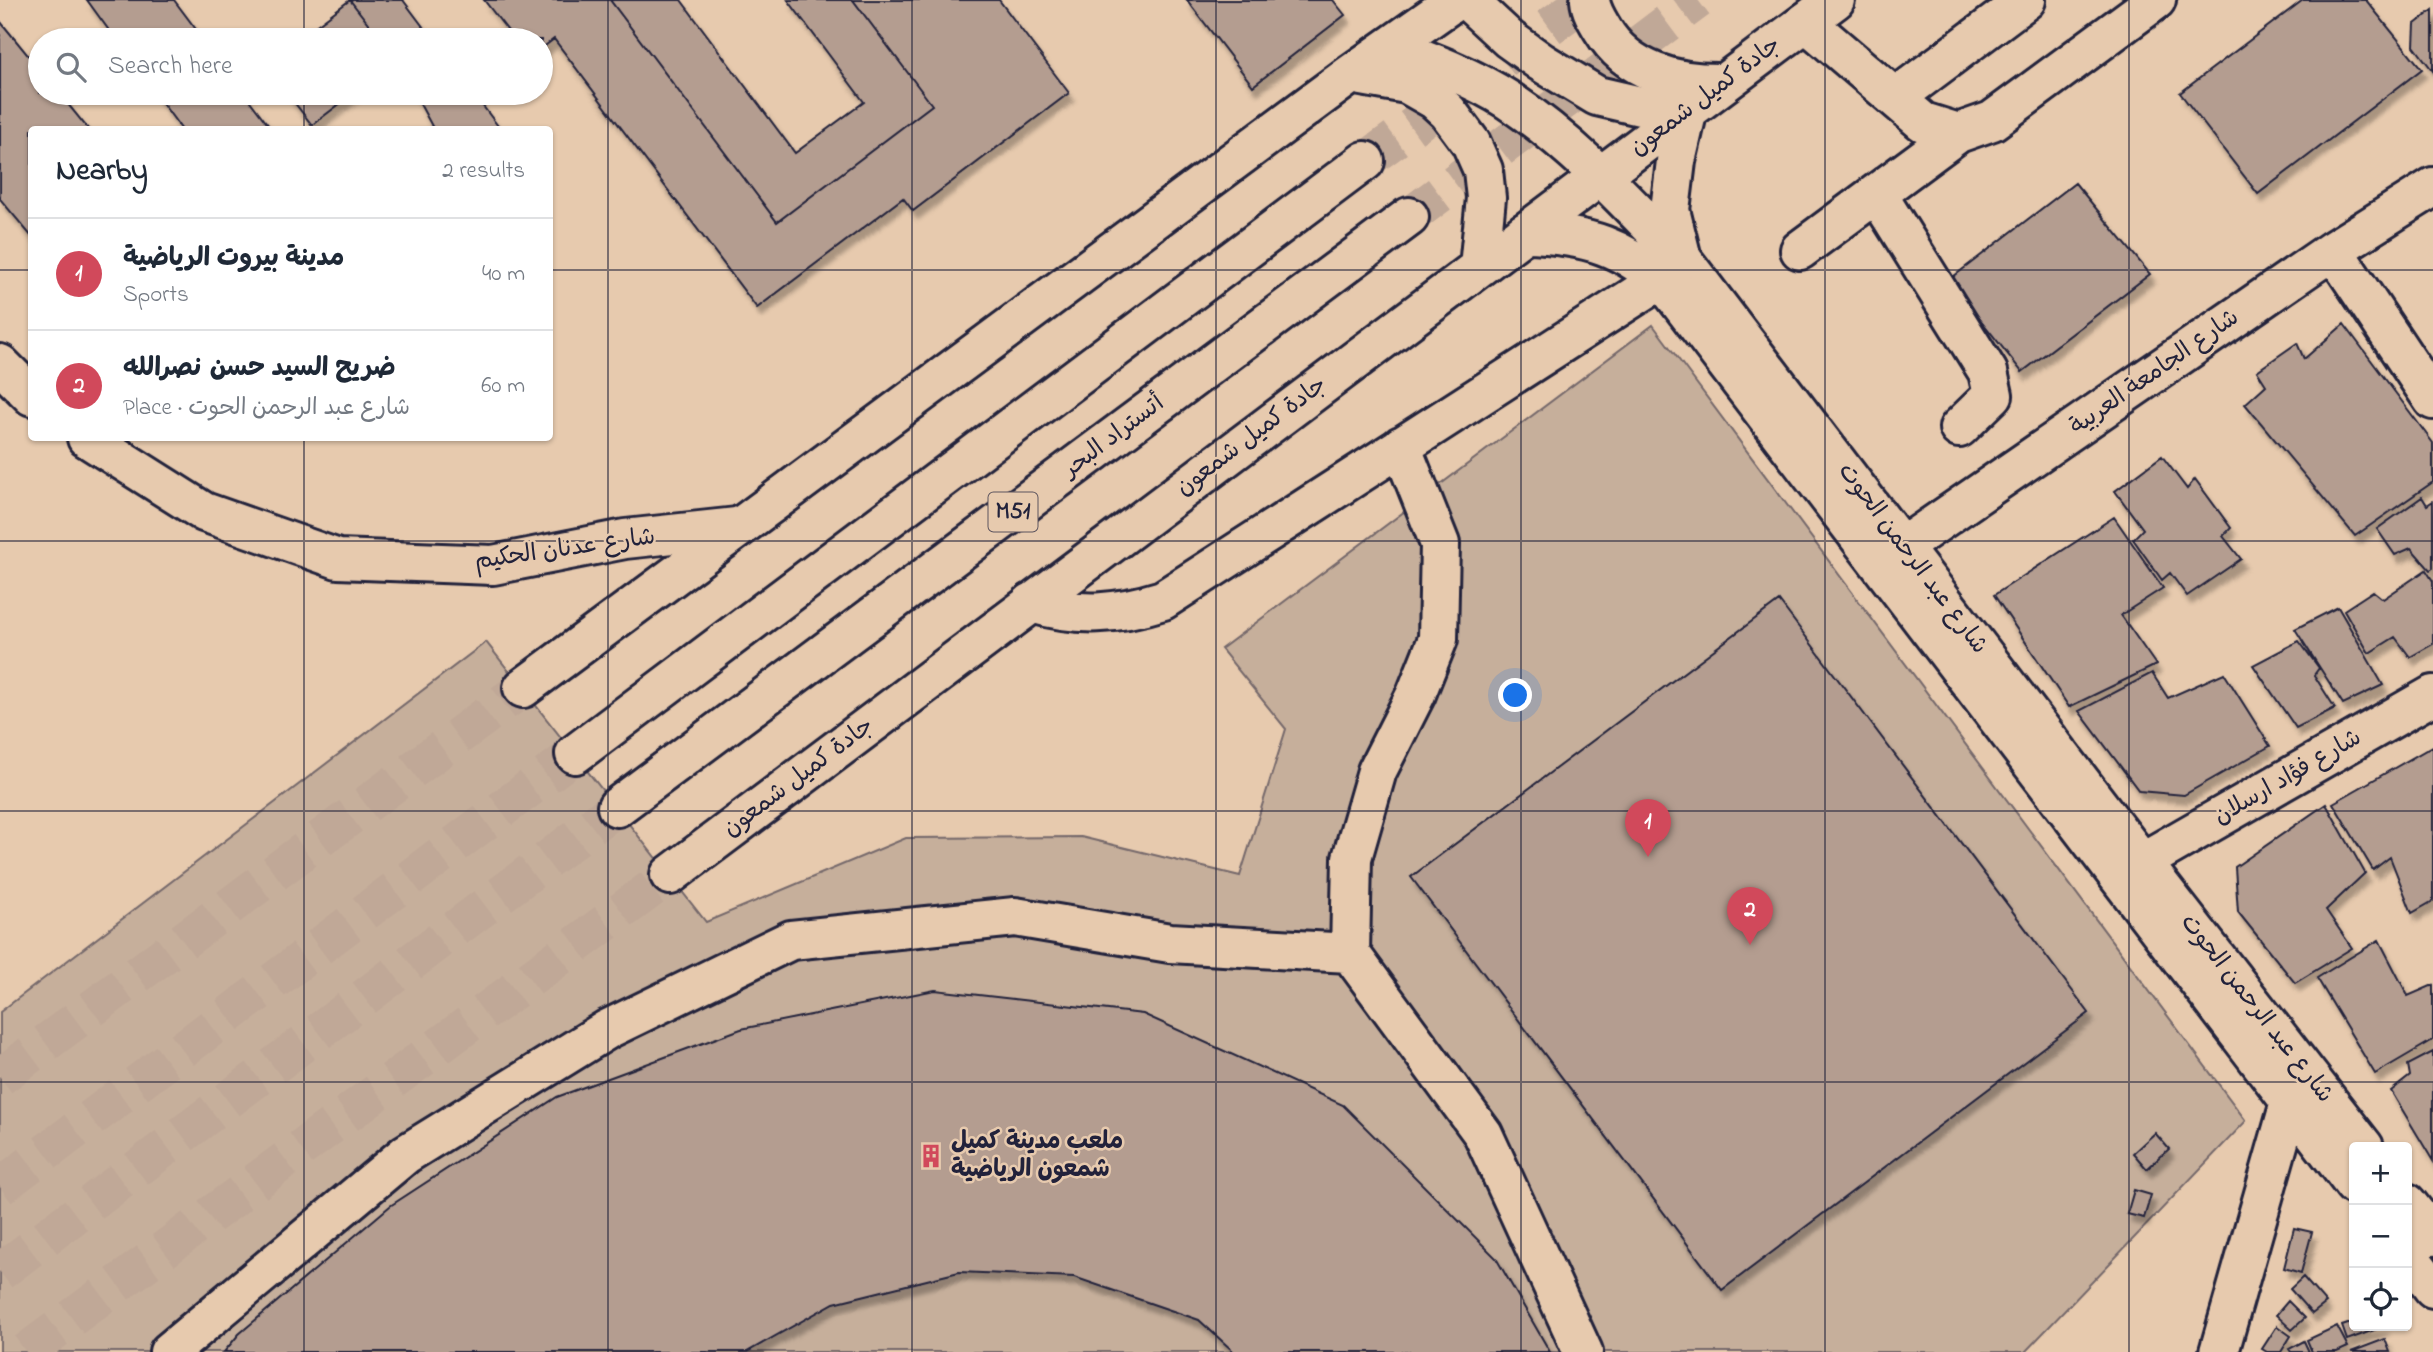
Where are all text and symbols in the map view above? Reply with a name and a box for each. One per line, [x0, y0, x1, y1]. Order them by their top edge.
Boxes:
search box [28, 28, 553, 105]
street label: جادة كميل شمعون [1623, 28, 1789, 166]
icon: search [52, 48, 90, 86]
text: Search here [108, 48, 233, 86]
text: Nearby [56, 150, 148, 194]
text: 2 results [442, 155, 525, 188]
text: مدينة بيروت الرياضية [123, 240, 344, 278]
text: 1 [75, 258, 83, 291]
text: 40 m [482, 258, 525, 291]
text: Sports [123, 279, 189, 312]
street label: شارع الجامعة العربية [2063, 301, 2247, 445]
text: ضريح السيد حسن نصرالله [123, 350, 396, 388]
street label: جادة كميل شمعون [1169, 368, 1335, 506]
text: 2 [73, 370, 85, 403]
text: 60 m [481, 370, 525, 403]
street label: أتستراد البحر [1054, 387, 1172, 488]
text: Place · شارع عبد الرحمن الحوت [123, 392, 410, 425]
street label: شارع عبد الرحمن الحوت [1828, 456, 1996, 662]
road number: M51 [988, 492, 1038, 532]
street label: شارع عدنان الحكيم [473, 520, 657, 580]
your location [1498, 678, 1532, 712]
street label: جادة كميل شمعون [716, 709, 882, 847]
street label: شارع فؤاد ارسلان [2207, 721, 2369, 835]
pin: 1 [1625, 799, 1671, 857]
pin: 2 [1727, 887, 1773, 945]
street label: شارع عبد الرحمن الحوت [2171, 907, 2341, 1111]
place label: ملعب مدينة كميل شمعون الرياضية [951, 1125, 1123, 1188]
building icon: ملعب مدينة كميل شمعون الرياضية [917, 1142, 945, 1170]
map controls [2349, 1142, 2412, 1331]
button: + [2349, 1142, 2412, 1205]
button: − [2349, 1205, 2412, 1268]
button: locate [2349, 1268, 2412, 1331]

